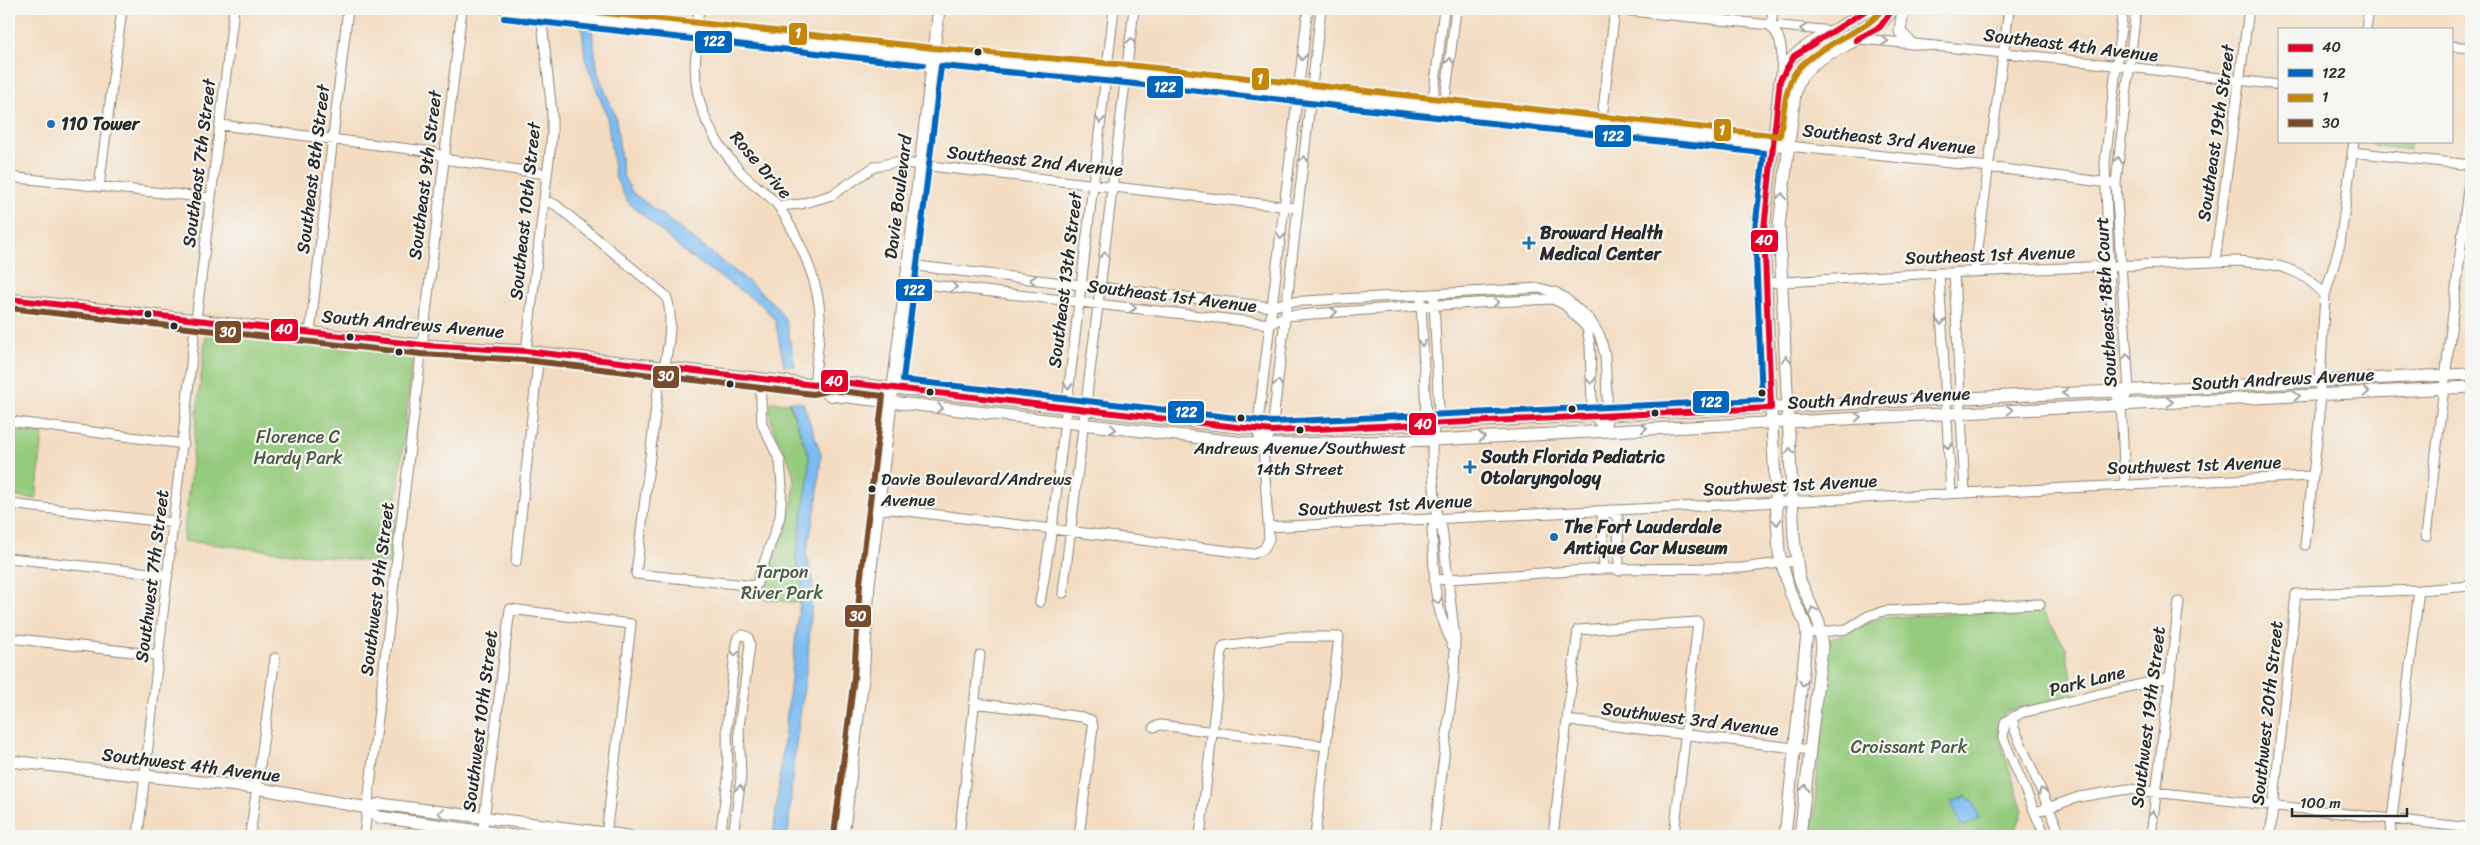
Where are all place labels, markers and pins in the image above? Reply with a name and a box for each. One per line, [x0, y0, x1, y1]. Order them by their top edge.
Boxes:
unlabelled marker [973, 47, 983, 57]
place label: 110 Tower [61, 108, 141, 140]
marker: 110 Tower [45, 118, 57, 130]
place label: Broward Health Medical Center [1539, 217, 1664, 270]
marker: Broward Health Medical Center [1522, 236, 1536, 250]
unlabelled marker [143, 309, 153, 319]
unlabelled marker [169, 321, 179, 331]
unlabelled marker [345, 332, 355, 342]
unlabelled marker [394, 347, 404, 357]
unlabelled marker [725, 379, 735, 389]
unlabelled marker [925, 387, 935, 397]
unlabelled marker [1757, 388, 1767, 398]
unlabelled marker [1567, 404, 1577, 414]
unlabelled marker [1650, 408, 1660, 418]
unlabelled marker [1236, 413, 1246, 423]
marker: Andrews Avenue/Southwest 14th Street [1295, 425, 1305, 435]
place label: Andrews Avenue/Southwest 14th Street [1193, 433, 1407, 484]
place label: South Florida Pediatric Otolaryngology [1480, 441, 1666, 494]
marker: South Florida Pediatric Otolaryngology [1463, 460, 1477, 474]
place label: Davie Boulevard/Andrews Avenue [880, 464, 1072, 515]
marker: Davie Boulevard/Andrews Avenue [867, 484, 877, 494]
place label: The Fort Lauderdale Antique Car Museum [1563, 511, 1728, 564]
marker: The Fort Lauderdale Antique Car Museum [1548, 531, 1560, 543]

